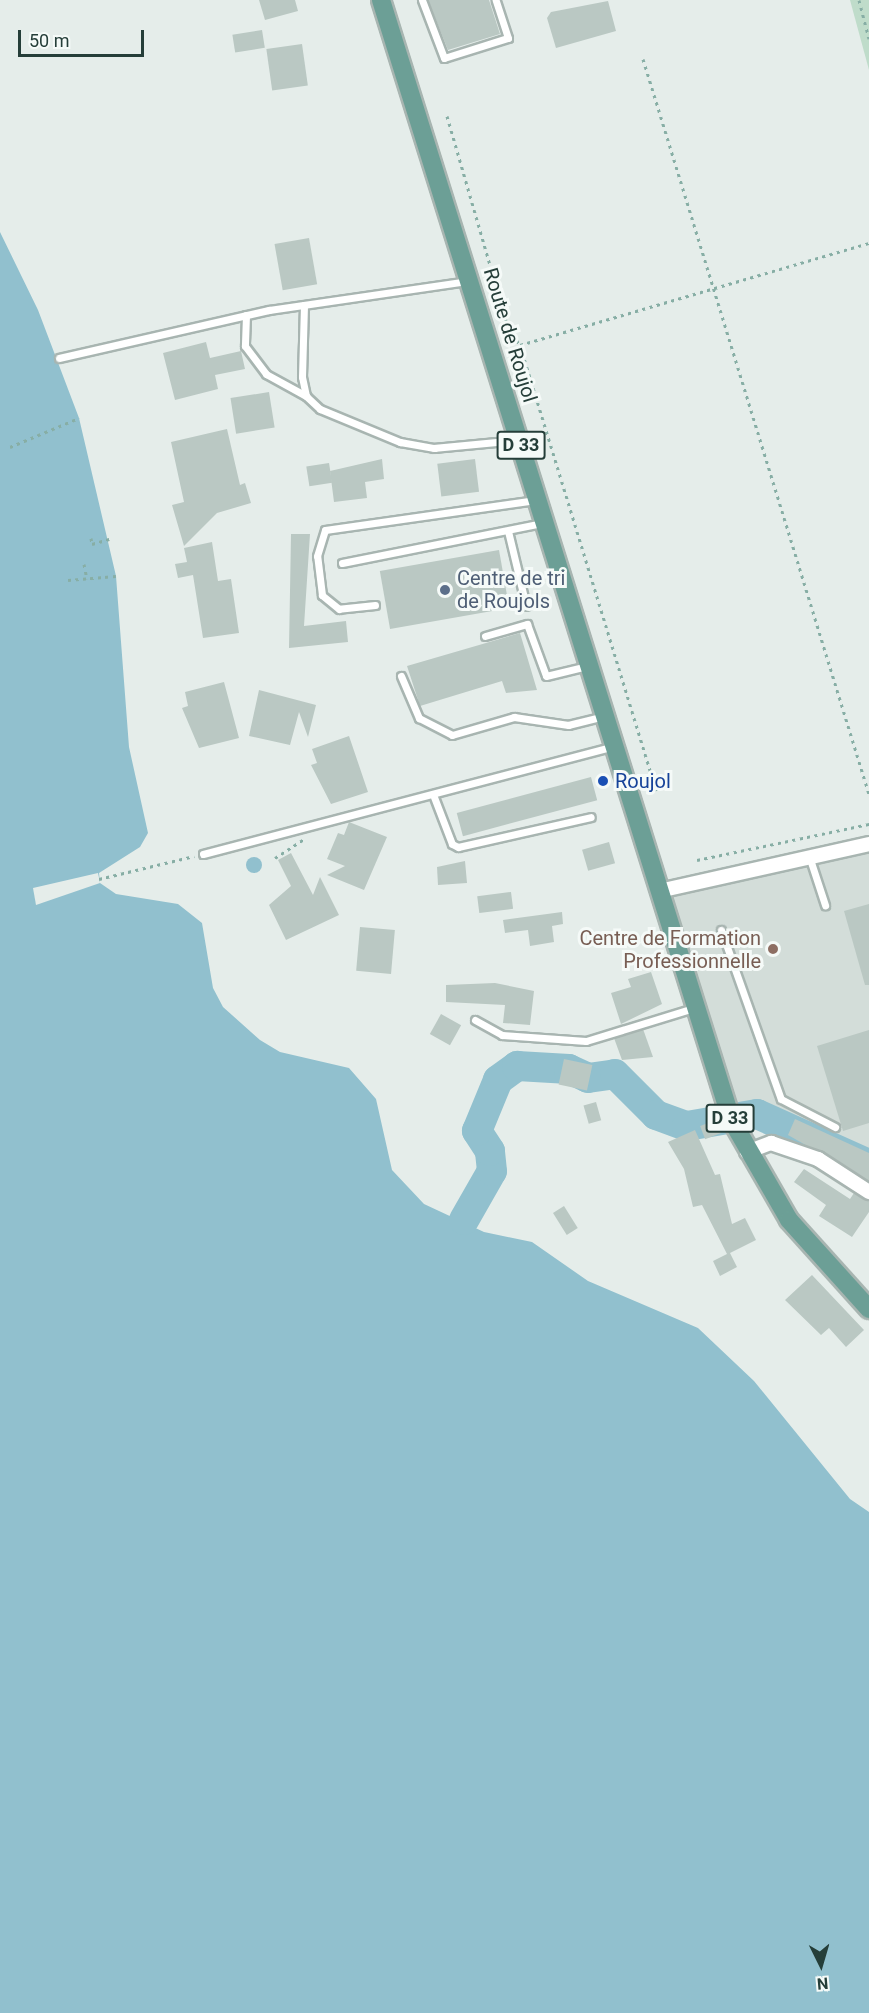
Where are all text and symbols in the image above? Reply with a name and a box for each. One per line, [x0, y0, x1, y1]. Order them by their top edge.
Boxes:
scale bar [21, 18, 147, 56]
text: 50 m [29, 30, 69, 51]
street label: Route de Roujol [478, 265, 542, 405]
road number: D 33 [496, 430, 546, 460]
place label: Centre de tri de Roujols [457, 566, 565, 613]
marker: Centre de tri de Roujols [438, 583, 452, 597]
place label: Roujol [615, 769, 671, 793]
marker: Roujol [596, 774, 610, 788]
place label: Centre de Formation Professionnelle [579, 926, 761, 973]
marker: Centre de Formation Professionnelle [766, 942, 780, 956]
road number: D 33 [704, 1103, 756, 1133]
north arrow [791, 1935, 851, 1995]
text: N [816, 1973, 829, 1993]

